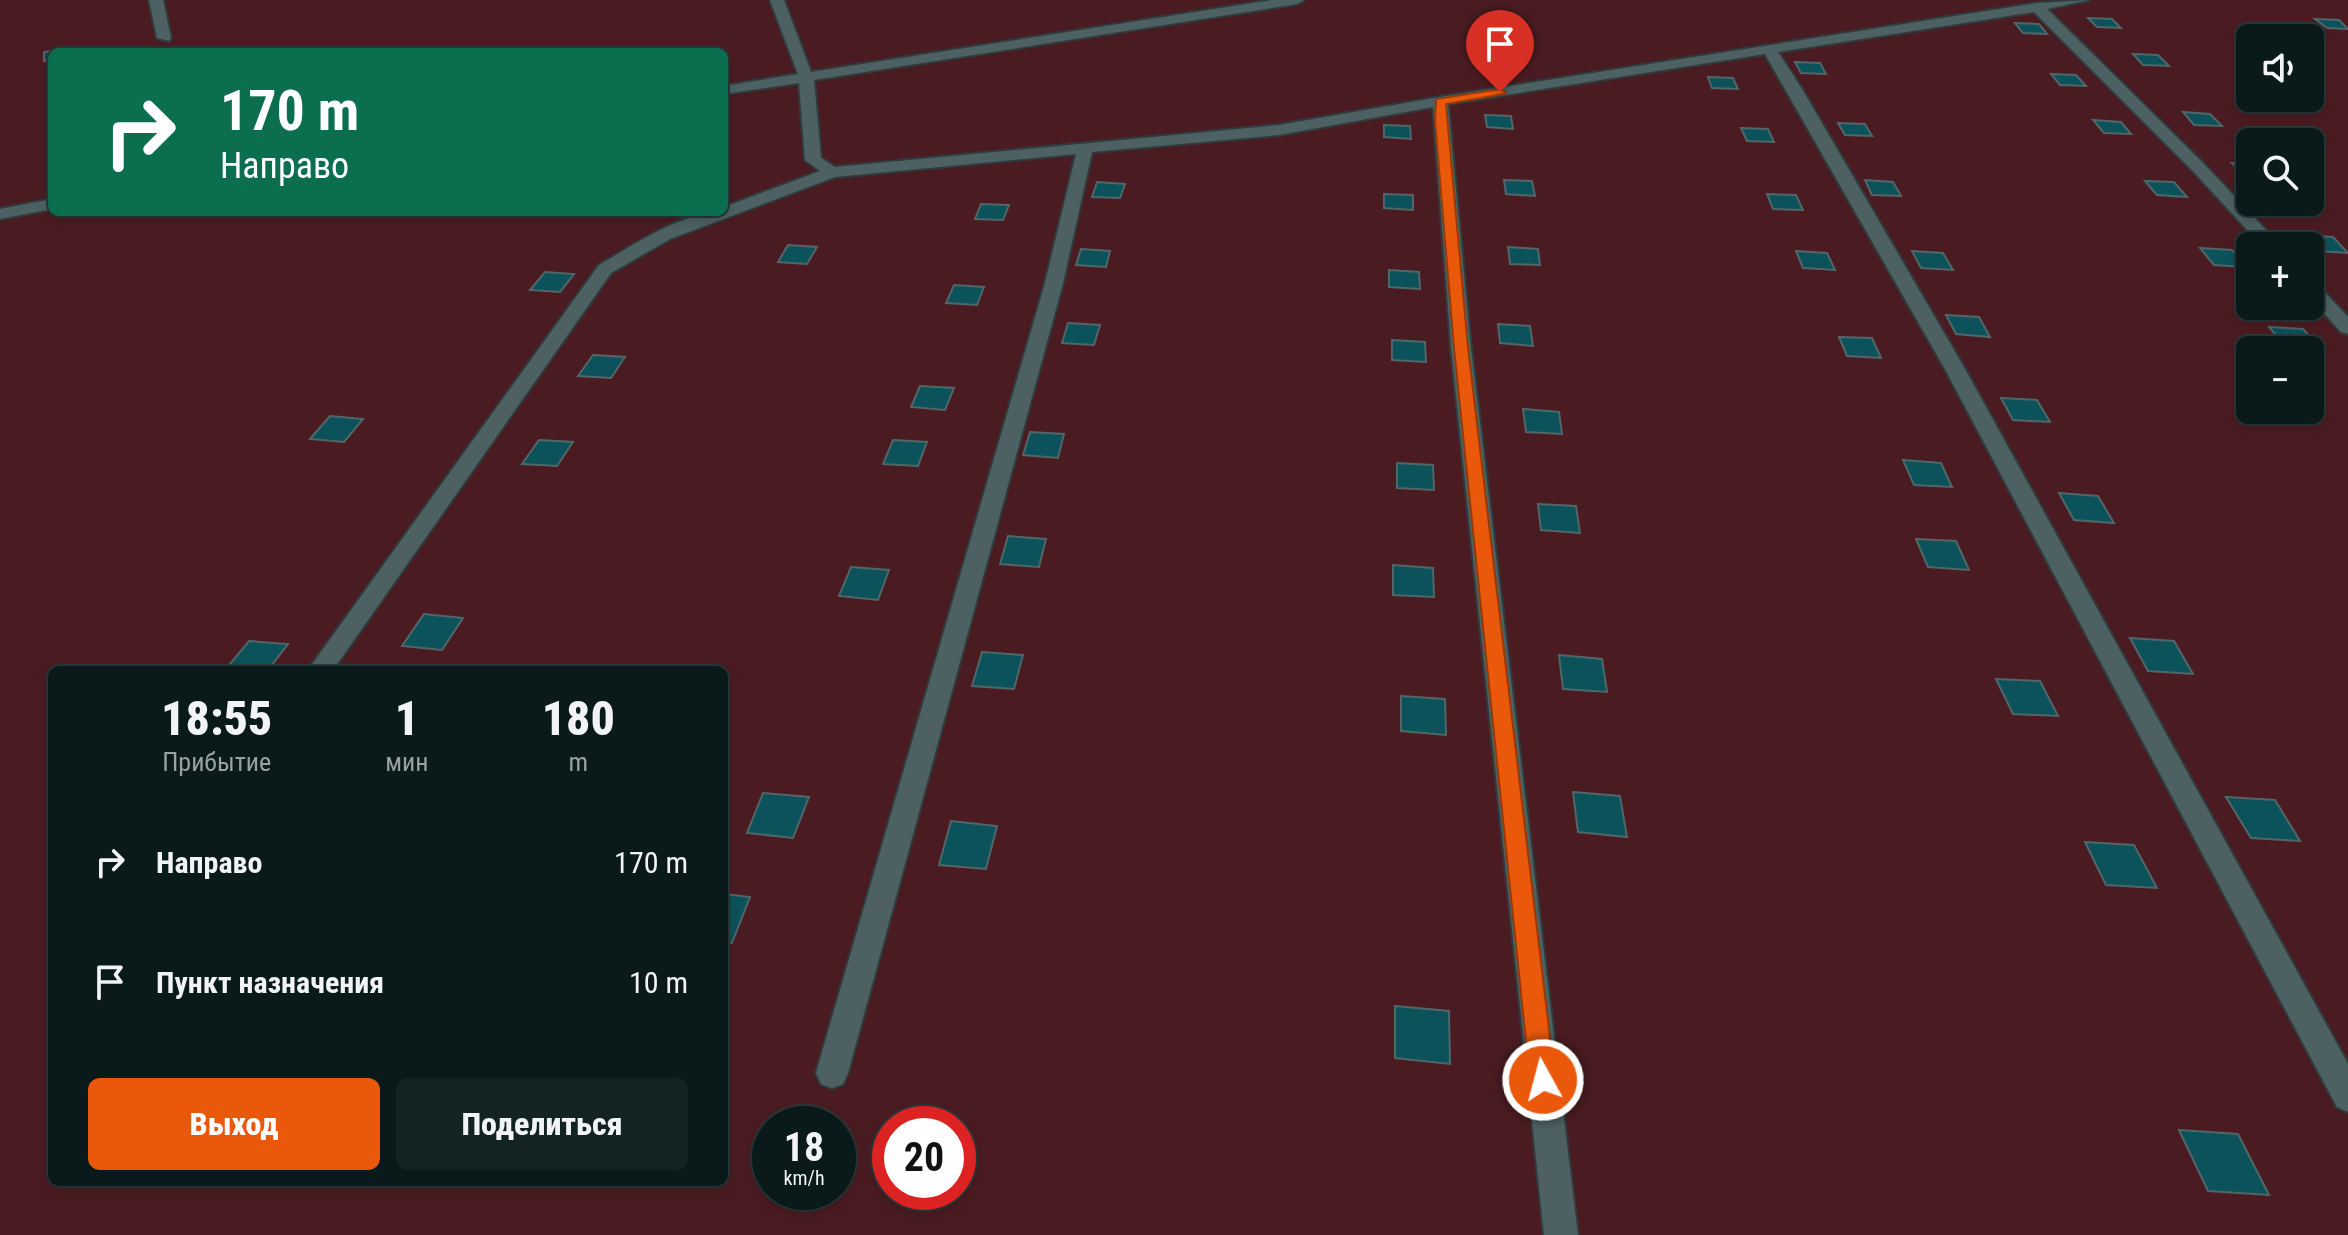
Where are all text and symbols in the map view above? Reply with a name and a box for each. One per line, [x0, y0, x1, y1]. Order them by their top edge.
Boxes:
pin [1466, 10, 1534, 92]
icon: arrive [1478, 22, 1522, 66]
map controls [2236, 24, 2324, 424]
button: sound [2236, 24, 2324, 112]
text: 170 m [220, 78, 359, 144]
icon: right [88, 80, 192, 184]
button: search [2236, 128, 2324, 216]
text: Направо [220, 145, 349, 187]
button: + [2236, 232, 2324, 320]
button: − [2236, 336, 2324, 424]
text: 18:55 [161, 690, 272, 747]
text: 1 [395, 690, 419, 747]
text: 180 [542, 690, 615, 747]
text: Прибытие [162, 747, 271, 777]
text: мин [385, 747, 429, 777]
text: m [569, 747, 588, 777]
icon: right [88, 840, 132, 884]
text: Направо [156, 845, 262, 880]
text: 170 m [614, 845, 688, 880]
icon: arrive [88, 960, 132, 1004]
text: Пункт назначения [156, 965, 384, 1000]
text: 10 m [629, 965, 688, 1000]
position arrow [1501, 1038, 1585, 1122]
button: Выход [88, 1078, 380, 1170]
button: Поделиться [396, 1078, 688, 1170]
speed limit sign: 20 [872, 1106, 976, 1210]
text: 18 [784, 1124, 824, 1171]
text: km/h [783, 1166, 825, 1190]

